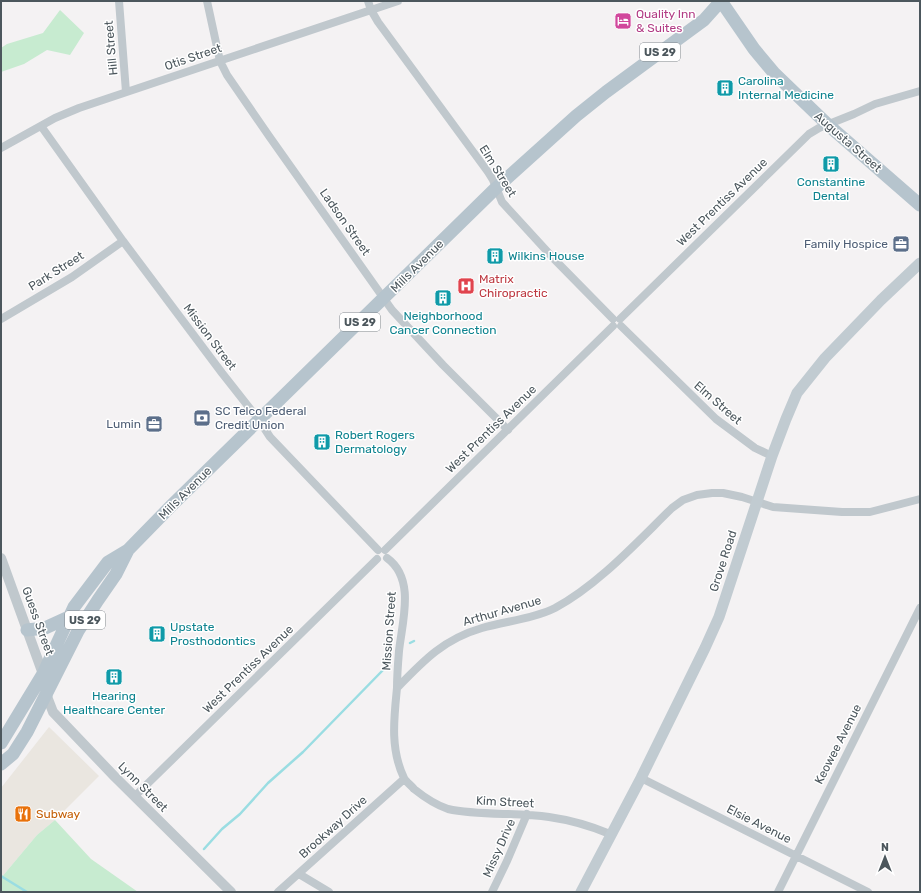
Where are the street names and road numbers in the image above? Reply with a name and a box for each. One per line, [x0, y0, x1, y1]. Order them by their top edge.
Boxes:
street label: Hill Street [102, 20, 120, 76]
street label: Otis Street [163, 41, 224, 73]
road number: US 29 [640, 43, 680, 61]
street label: Augusta Street [811, 109, 885, 175]
street label: Elm Street [477, 142, 520, 200]
street label: West Prentiss Avenue [674, 155, 770, 249]
street label: Ladson Street [317, 186, 373, 258]
street label: Mills Avenue [388, 236, 447, 295]
street label: Park Street [26, 248, 86, 293]
street label: Mission Street [181, 301, 240, 373]
road number: US 29 [340, 313, 380, 331]
street label: Elm Street [691, 379, 745, 428]
street label: West Prentiss Avenue [443, 382, 539, 476]
street label: Mills Avenue [156, 463, 215, 522]
street label: Grove Road [706, 528, 740, 594]
street label: Guess Street [19, 585, 57, 658]
street label: Mission Street [379, 591, 399, 671]
street label: Arthur Avenue [461, 593, 543, 629]
road number: US 29 [65, 611, 105, 629]
street label: West Prentiss Avenue [200, 622, 296, 716]
street label: Keowee Avenue [812, 701, 864, 786]
street label: Lynn Street [115, 759, 171, 815]
street label: Brookway Drive [296, 793, 370, 861]
street label: Kim Street [475, 793, 535, 811]
street label: Elsie Avenue [724, 802, 794, 846]
street label: Missy Drive [480, 816, 518, 879]

